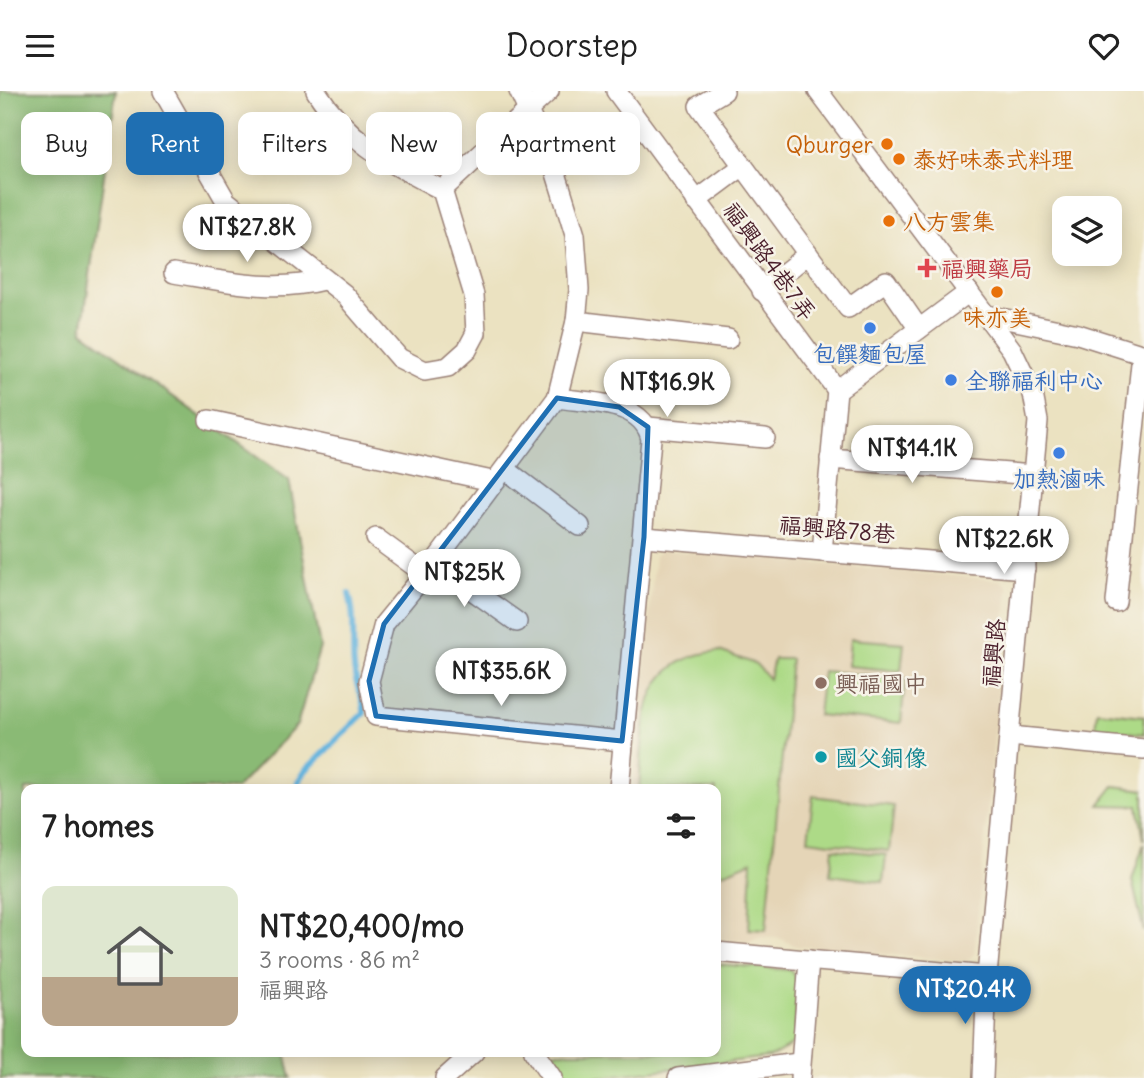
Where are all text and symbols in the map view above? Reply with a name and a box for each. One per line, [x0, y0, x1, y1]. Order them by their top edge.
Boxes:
text: Doorstep [506, 25, 638, 66]
icon: menu [21, 27, 59, 65]
icon: heart [1085, 27, 1123, 65]
chip: Buy [21, 112, 112, 175]
chip: Rent [126, 112, 224, 175]
chip: Filters [238, 112, 352, 175]
chip: New [366, 112, 462, 175]
chip: Apartment [476, 112, 640, 175]
place label: Qburger [786, 130, 874, 159]
marker: Qburger [879, 136, 895, 152]
place label: 泰好味泰式料理 [913, 145, 1074, 174]
marker: 泰好味泰式料理 [891, 151, 907, 167]
street label: 福興路4巷7弄 [717, 196, 823, 326]
map controls [1052, 196, 1122, 266]
button: layers [1052, 196, 1122, 266]
pin: NT$27.8K [175, 205, 319, 264]
place label: 八方雲集 [903, 207, 995, 236]
text: NT$27.8K [199, 212, 295, 241]
marker: 八方雲集 [881, 213, 897, 229]
place label: 福興藥局 [941, 254, 1033, 283]
marker: 福興藥局 [919, 260, 935, 276]
marker: 味亦美 [989, 284, 1005, 300]
place label: 味亦美 [963, 303, 1032, 332]
marker: 包饌麵包屋 [862, 320, 878, 336]
place label: 包饌麵包屋 [813, 339, 928, 368]
pin: NT$16.9K [595, 359, 739, 419]
place label: 全聯福利中心 [965, 366, 1103, 395]
text: NT$16.9K [620, 367, 714, 396]
marker: 全聯福利中心 [943, 372, 959, 388]
pin: NT$14.1K [840, 425, 984, 485]
text: NT$14.1K [867, 433, 957, 462]
marker: 加熱滷味 [1051, 445, 1067, 461]
place label: 加熱滷味 [1013, 464, 1105, 493]
street label: 福興路78巷 [778, 509, 897, 549]
pin: NT$22.6K [932, 517, 1076, 576]
text: NT$22.6K [955, 524, 1053, 553]
pin: NT$25K [407, 549, 521, 609]
text: NT$25K [424, 557, 504, 586]
street label: 福興路 [976, 617, 1010, 689]
pin: NT$35.6K [429, 649, 573, 708]
text: NT$35.6K [451, 656, 551, 685]
place label: 興福國中 [835, 669, 927, 698]
marker: 興福國中 [813, 675, 829, 691]
place label: 國父銅像 [835, 743, 927, 772]
marker: 國父銅像 [813, 749, 829, 765]
text: 7 homes [42, 807, 154, 845]
icon: filters [662, 807, 700, 845]
text: NT$20,400/mo [259, 907, 464, 945]
icon: home [98, 914, 182, 998]
text: 3 rooms · 86 m² [259, 945, 420, 974]
pin: NT$20.4K [893, 967, 1037, 1026]
text: NT$20.4K [915, 974, 1015, 1003]
text: 福興路 [259, 975, 328, 1004]

